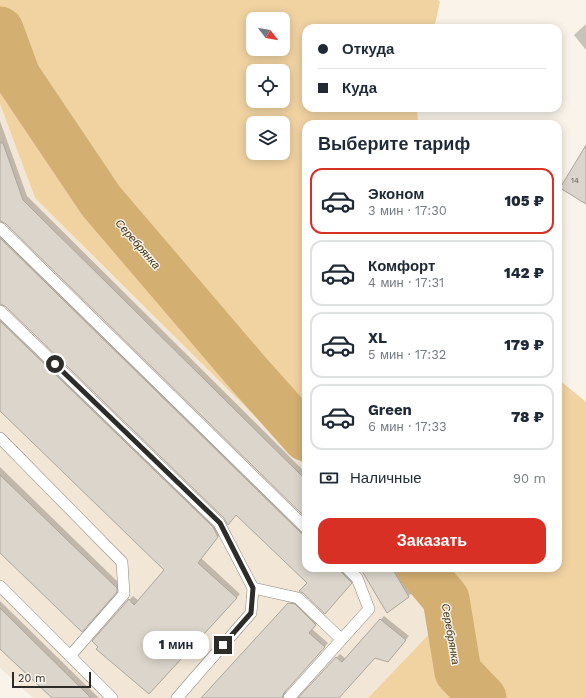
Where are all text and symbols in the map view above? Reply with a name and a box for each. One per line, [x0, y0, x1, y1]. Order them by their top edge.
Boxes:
north arrow [246, 12, 290, 56]
map controls [246, 12, 290, 160]
text: Откуда [342, 40, 394, 58]
button: locate [246, 64, 290, 108]
text: Куда [342, 79, 377, 97]
button: layers [246, 116, 290, 160]
text: Выберите тариф [318, 133, 470, 154]
house number: 14 [571, 176, 579, 185]
icon: car [320, 183, 356, 219]
text: Эконом [368, 185, 424, 203]
text: 105 ₽ [504, 192, 544, 210]
text: 3 мин · 17:30 [368, 203, 447, 218]
water label: Серебрянка [112, 217, 163, 272]
icon: car [320, 255, 356, 291]
text: Комфорт [368, 257, 435, 275]
text: 142 ₽ [504, 264, 544, 282]
text: 4 мин · 17:31 [368, 275, 444, 290]
icon: car [320, 327, 356, 363]
text: XL [368, 329, 387, 347]
text: 179 ₽ [504, 336, 544, 354]
text: 5 мин · 17:32 [368, 347, 446, 362]
route start [46, 355, 64, 373]
icon: car [320, 399, 356, 435]
text: Green [368, 401, 412, 419]
text: 78 ₽ [511, 408, 544, 426]
text: 6 мин · 17:33 [368, 419, 447, 434]
icon: cash [318, 467, 340, 489]
text: Наличные [350, 469, 422, 487]
text: 90 m [513, 471, 546, 486]
button: Заказать [318, 518, 546, 564]
water label: Серебрянка [439, 603, 462, 666]
callout: 1 мин [143, 631, 209, 659]
route end [214, 636, 232, 654]
text: 1 мин [159, 637, 193, 652]
scale bar [12, 670, 91, 689]
text: 20 m [18, 672, 46, 685]

